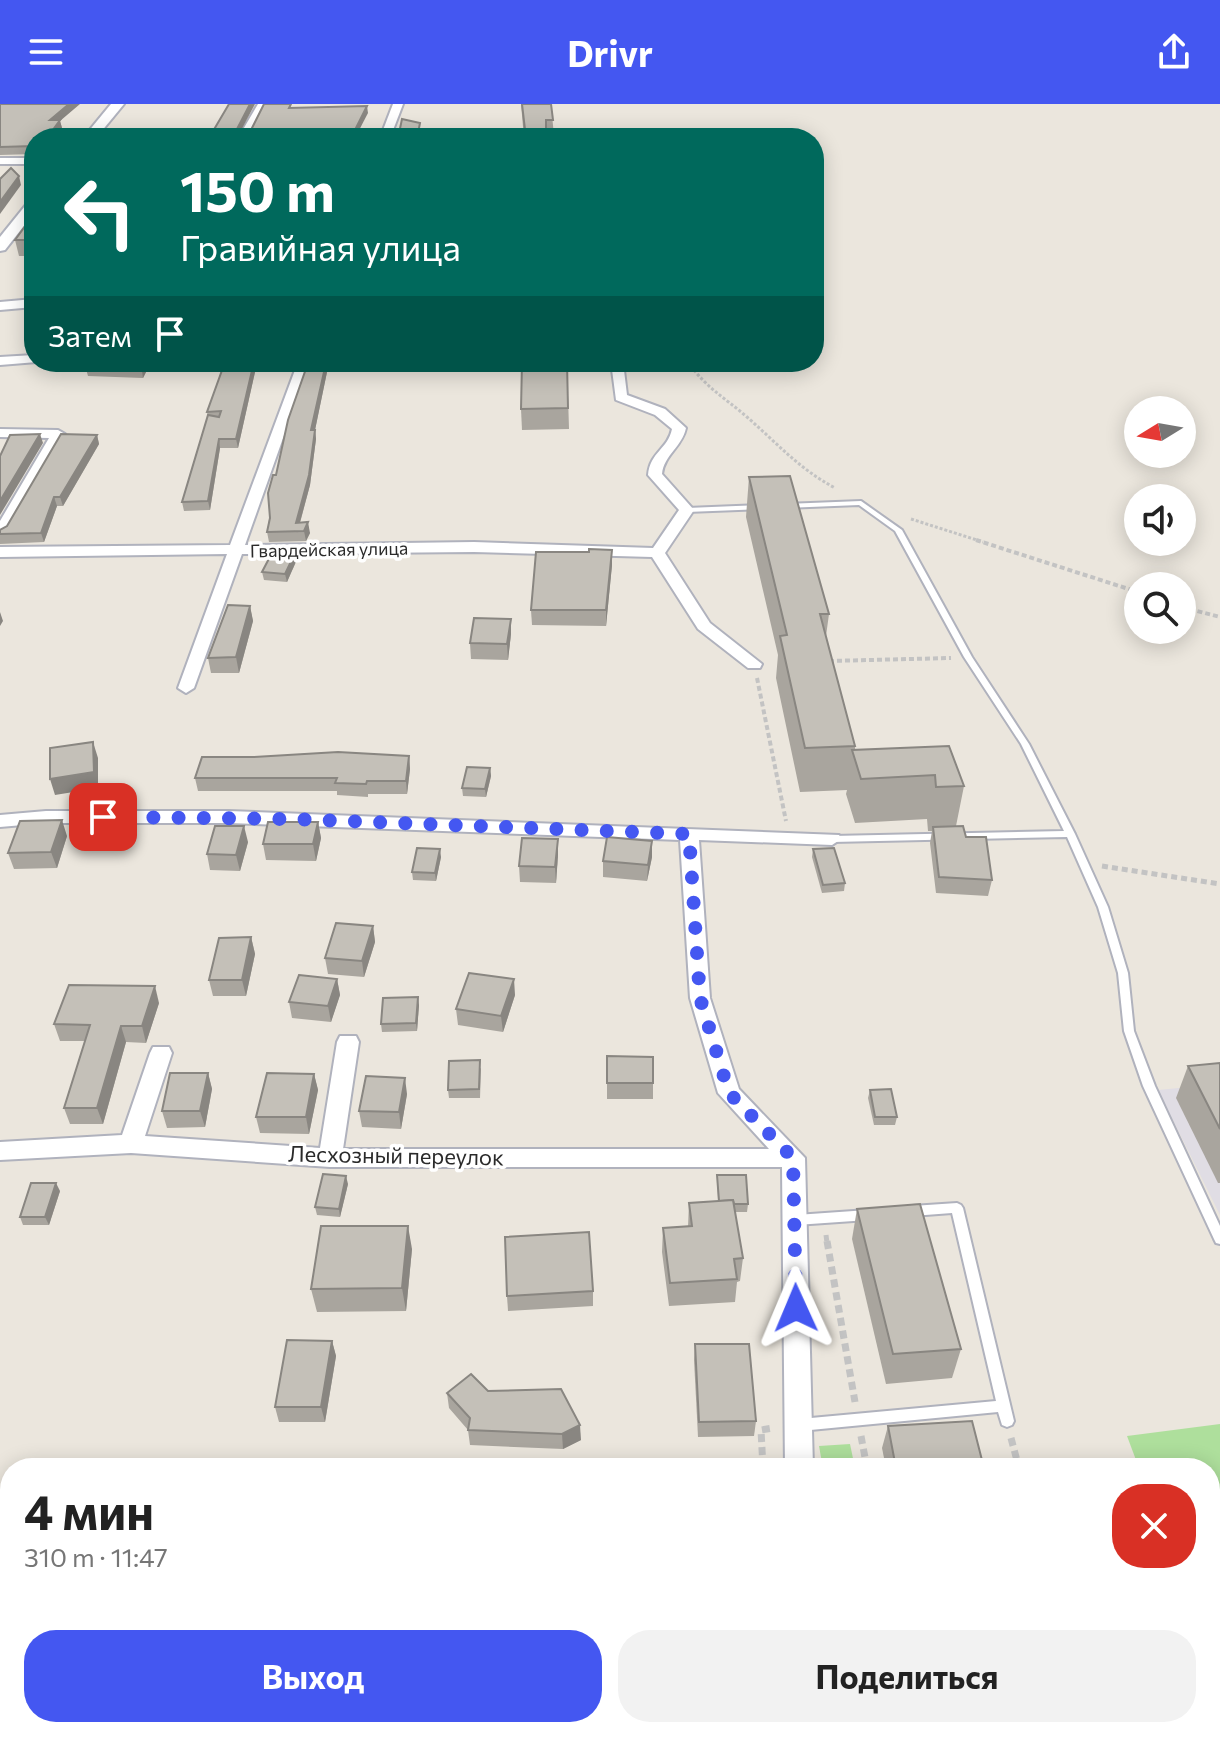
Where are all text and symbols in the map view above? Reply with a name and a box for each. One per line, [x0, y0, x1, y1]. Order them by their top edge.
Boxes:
icon: menu [24, 30, 68, 74]
text: Drivr [567, 30, 653, 74]
icon: share [1152, 30, 1196, 74]
text: 150 m [180, 155, 335, 224]
icon: left [48, 160, 152, 264]
text: Гравийная улица [180, 224, 461, 268]
icon: arrive [148, 312, 192, 356]
text: Затем [48, 316, 132, 353]
north arrow [1124, 396, 1196, 468]
map controls [1124, 396, 1196, 644]
button: sound [1124, 484, 1196, 556]
street label: Гвардейская улица [250, 537, 408, 561]
button: search [1124, 572, 1196, 644]
pin [69, 783, 137, 851]
icon: arrive [81, 795, 125, 839]
street label: Лесхозный переулок [288, 1140, 504, 1170]
position arrow [754, 1266, 838, 1350]
text: 4 мин [24, 1481, 154, 1540]
button: close [1112, 1484, 1196, 1568]
text: 310 m · 11:47 [24, 1541, 168, 1572]
button: Выход [24, 1630, 602, 1722]
button: Поделиться [618, 1630, 1196, 1722]

